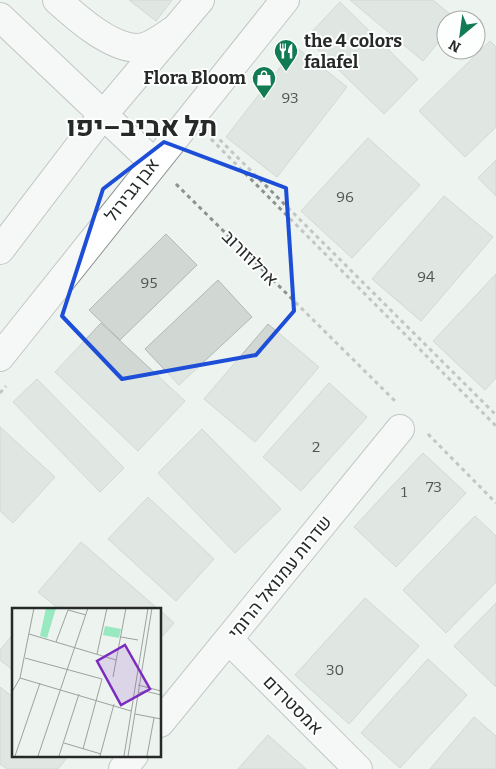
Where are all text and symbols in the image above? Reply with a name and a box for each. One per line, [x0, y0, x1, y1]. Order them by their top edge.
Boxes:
north arrow [436, 10, 486, 60]
place label: the 4 colors falafel [304, 30, 402, 73]
text: N [446, 36, 464, 56]
restaurant icon: the 4 colors falafel [273, 38, 299, 72]
shop icon: Flora Bloom [251, 65, 277, 99]
place label: Flora Bloom [144, 67, 246, 89]
house number: 93 [281, 89, 299, 107]
district label: תל אביב–יפו [67, 110, 217, 143]
street label: אבן גבירול [100, 154, 164, 226]
house number: 96 [336, 188, 354, 206]
street label: ארלוזורוב [217, 225, 283, 291]
house number: 94 [417, 268, 435, 286]
house number: 95 [141, 274, 157, 292]
house number: 2 [312, 438, 320, 456]
house number: 73 [426, 478, 442, 496]
house number: 1 [401, 483, 407, 501]
street label: שדרות עמנואל הרומי [224, 511, 336, 643]
inset map [12, 608, 161, 756]
house number: 30 [326, 661, 344, 679]
street label: אמסטרדם [259, 671, 327, 739]

